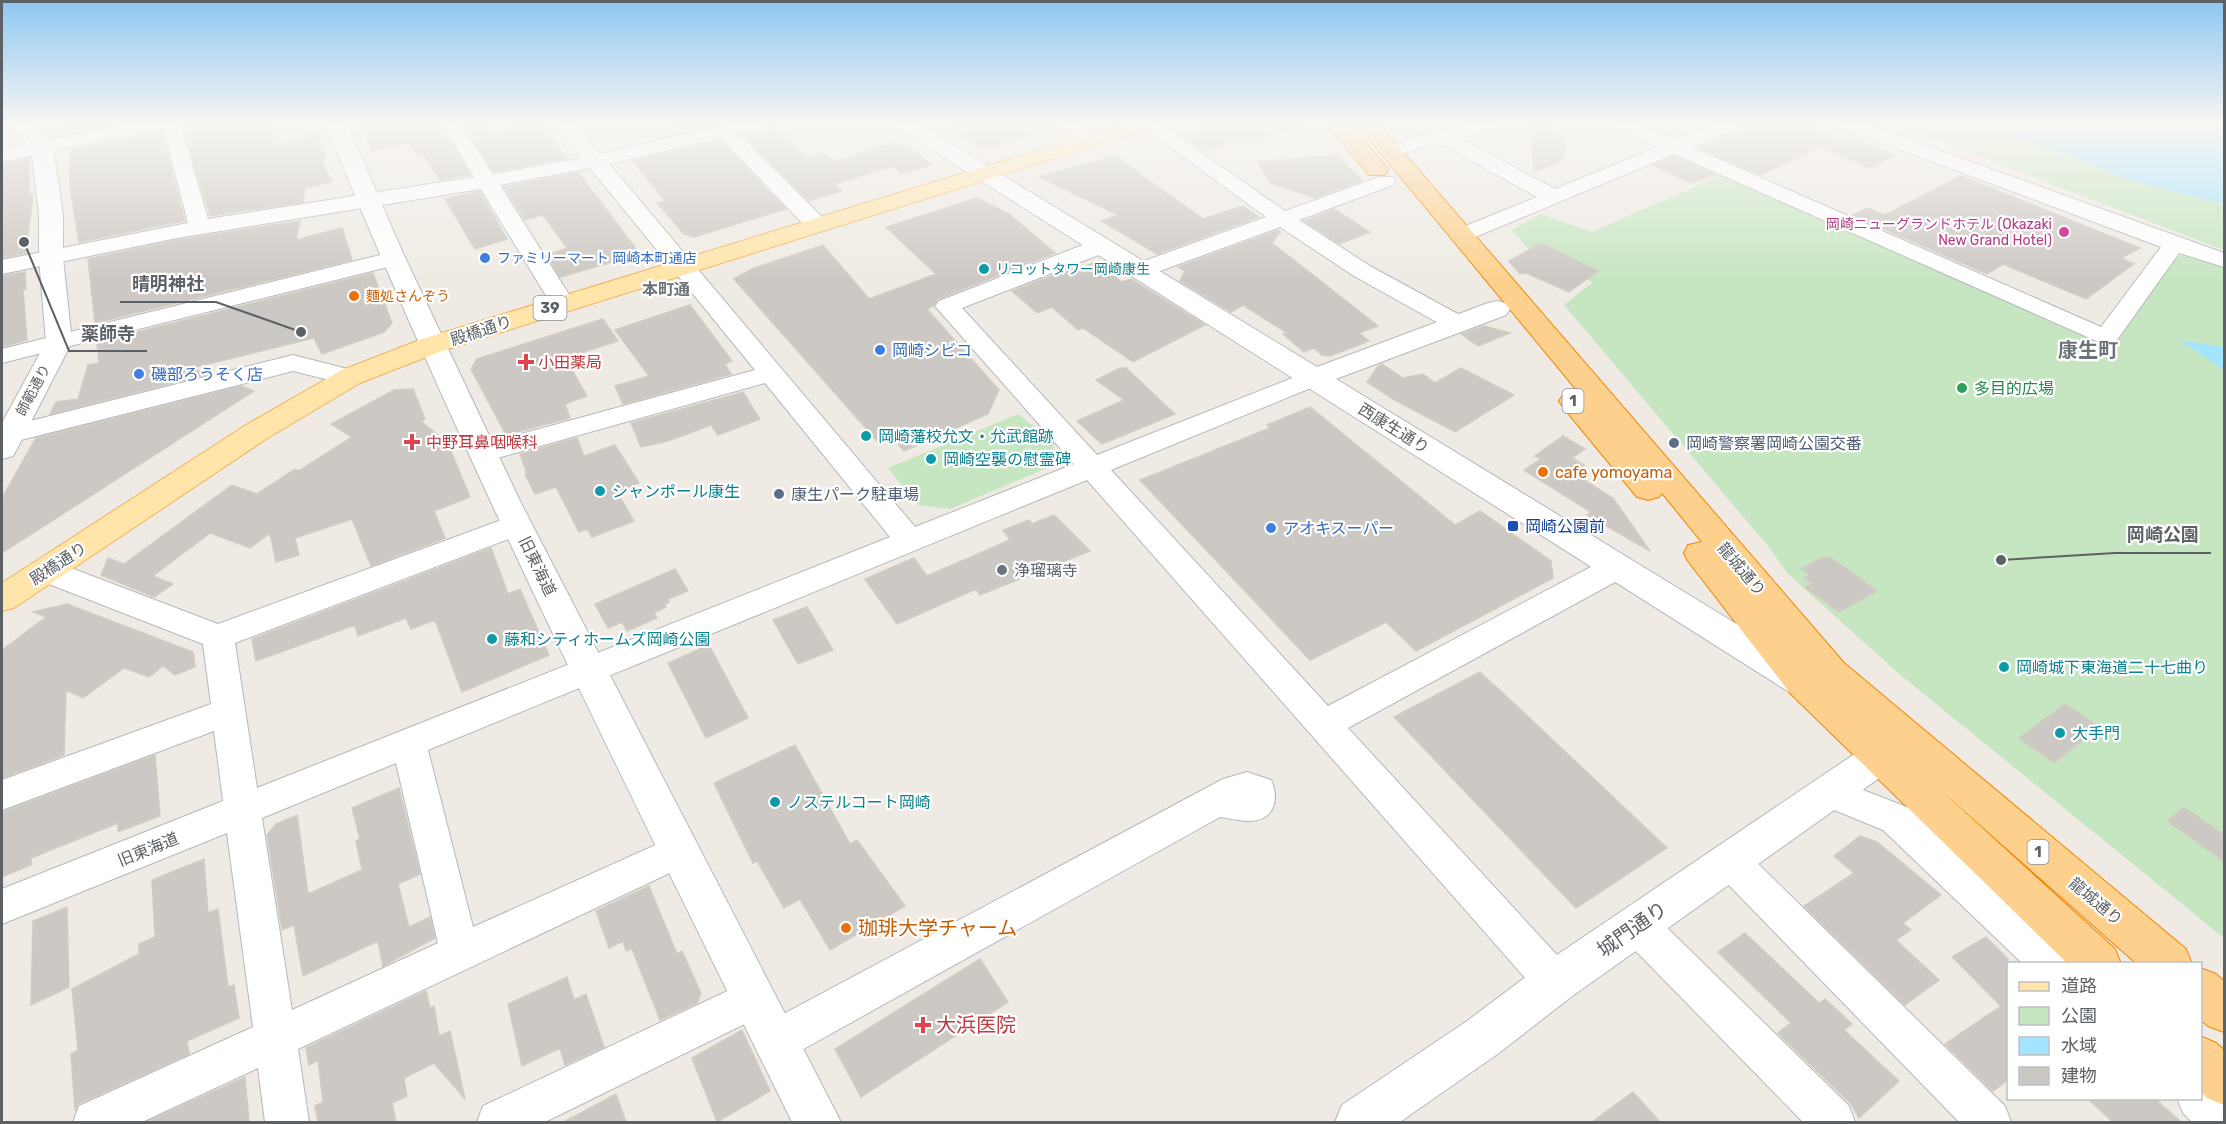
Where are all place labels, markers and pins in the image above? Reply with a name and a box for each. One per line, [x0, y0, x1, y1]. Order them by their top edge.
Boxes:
place label: 岡崎ニューグランドホテル (Okazaki New Grand Hotel) [1826, 216, 2052, 249]
marker: 岡崎ニューグランドホテル (Okazaki New Grand Hotel) [2057, 225, 2071, 239]
place label: ファミリーマート 岡崎本町通店 [497, 250, 696, 267]
marker: ファミリーマート 岡崎本町通店 [478, 251, 492, 265]
place label: リコットタワー岡崎康生 [996, 261, 1150, 278]
marker: リコットタワー岡崎康生 [977, 262, 991, 276]
callout: 晴明神社 [120, 266, 216, 302]
place label: 麵処さんぞう [366, 288, 450, 305]
marker: 麵処さんぞう [347, 289, 361, 303]
callout: 薬師寺 [69, 315, 147, 351]
place label: 岡崎シビコ [892, 341, 972, 360]
marker: 岡崎シビコ [873, 343, 887, 357]
place label: 小田薬局 [538, 353, 602, 372]
marker: 小田薬局 [519, 355, 533, 369]
place label: 磯部ろうそく店 [151, 365, 263, 384]
marker: 磯部ろうそく店 [132, 367, 146, 381]
place label: 多目的広場 [1974, 379, 2054, 398]
marker: 多目的広場 [1955, 381, 1969, 395]
place label: 岡崎藩校允文・允武館跡 [878, 427, 1054, 446]
marker: 岡崎藩校允文・允武館跡 [859, 429, 873, 443]
marker: 中野耳鼻咽喉科 [403, 433, 421, 451]
place label: 中野耳鼻咽喉科 [426, 433, 538, 452]
place label: 岡崎警察署岡崎公園交番 [1686, 434, 1862, 453]
marker: 岡崎警察署岡崎公園交番 [1667, 436, 1681, 450]
place label: 岡崎空襲の慰霊碑 [943, 450, 1071, 469]
marker: 岡崎空襲の慰霊碑 [924, 452, 938, 466]
place label: cafe yomoyama [1555, 463, 1672, 482]
marker: cafe yomoyama [1536, 465, 1550, 479]
place label: シャンポール康生 [612, 482, 740, 501]
marker: シャンポール康生 [593, 484, 607, 498]
place label: 康生パーク駐車場 [791, 485, 919, 504]
marker: 康生パーク駐車場 [772, 487, 786, 501]
place label: 岡崎公園前 [1525, 517, 1605, 536]
callout: 岡崎公園 [2115, 517, 2211, 553]
place label: アオキスーパー [1283, 519, 1394, 538]
marker: 岡崎公園前 [1506, 519, 1520, 533]
marker: アオキスーパー [1264, 521, 1278, 535]
place label: 浄瑠璃寺 [1014, 561, 1078, 580]
marker: 浄瑠璃寺 [995, 563, 1009, 577]
place label: 藤和シティホームズ岡崎公園 [504, 630, 711, 649]
marker: 藤和シティホームズ岡崎公園 [485, 632, 499, 646]
place label: 岡崎城下東海道二十七曲り [2016, 658, 2208, 677]
marker: 岡崎城下東海道二十七曲り [1997, 660, 2011, 674]
place label: 大手門 [2072, 724, 2120, 743]
marker: 大手門 [2053, 726, 2067, 740]
place label: ノステルコート岡崎 [787, 793, 931, 812]
marker: ノステルコート岡崎 [768, 795, 782, 809]
place label: 珈琲大学チャーム [858, 916, 1017, 940]
marker: 珈琲大学チャーム [839, 921, 853, 935]
place label: 大浜医院 [936, 1013, 1016, 1037]
marker: 大浜医院 [914, 1016, 932, 1034]

